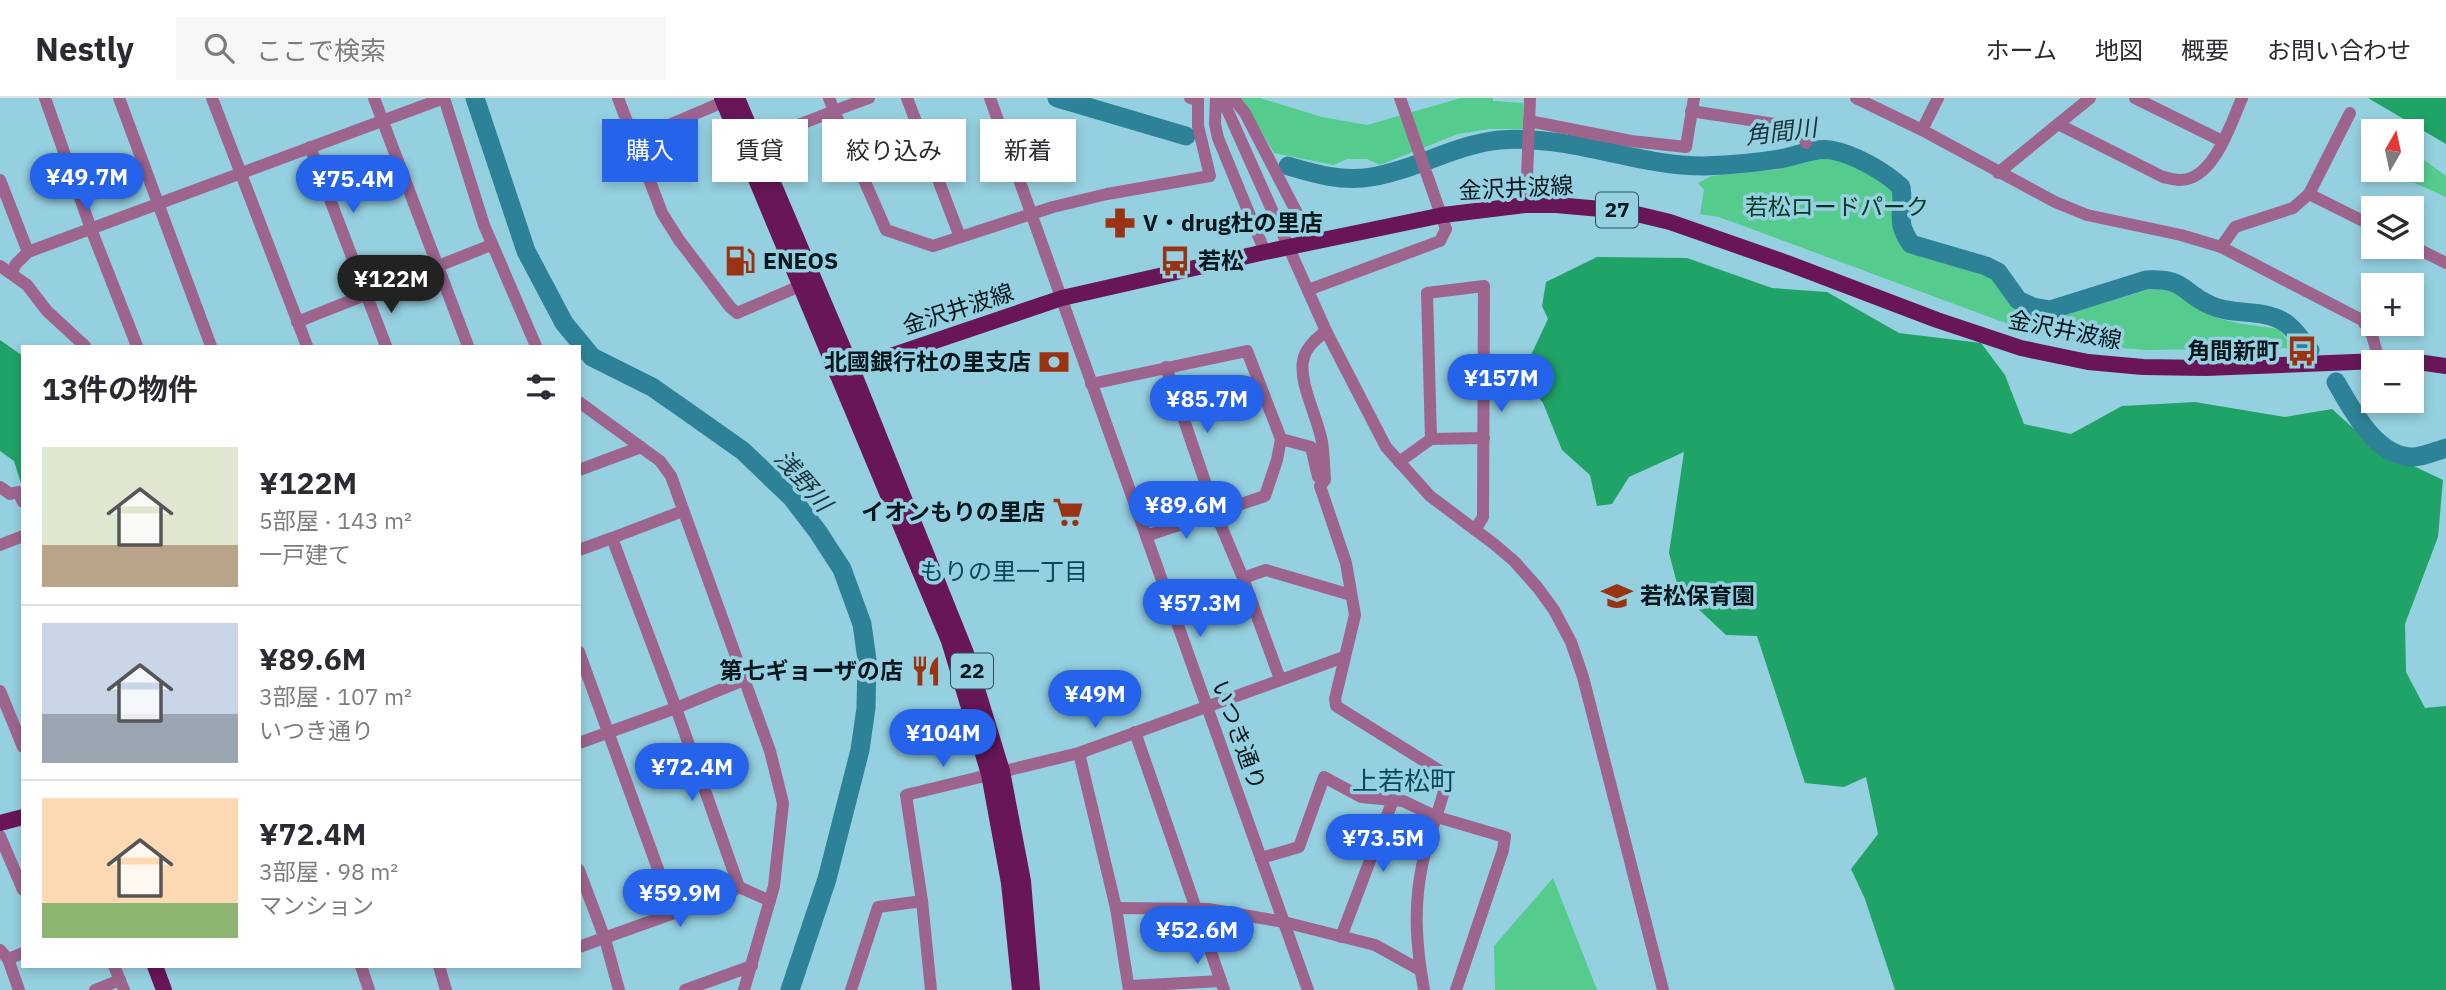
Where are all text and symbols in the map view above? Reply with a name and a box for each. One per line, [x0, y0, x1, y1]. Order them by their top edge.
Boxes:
search box [176, 17, 666, 80]
text: Nestly [35, 27, 134, 70]
icon: search [200, 29, 238, 67]
text: ここで検索 [256, 33, 386, 67]
text: ホーム [1986, 34, 2057, 66]
text: 地図 [2095, 34, 2143, 66]
text: 概要 [2181, 34, 2229, 66]
text: お問い合わせ [2267, 34, 2411, 66]
water label: 角間川 [1743, 110, 1822, 151]
chip: 購入 [602, 119, 698, 182]
chip: 賃貸 [712, 119, 808, 182]
chip: 絞り込み [822, 119, 966, 182]
chip: 新着 [980, 119, 1076, 182]
north arrow [2361, 119, 2424, 182]
map controls [2361, 119, 2424, 413]
pin: ¥49.7M [30, 153, 144, 213]
pin: ¥75.4M [296, 156, 410, 215]
text: ¥49.7M [46, 161, 128, 191]
text: ¥75.4M [312, 163, 394, 193]
street label: 金沢井波線 [1458, 169, 1574, 205]
park label: 若松ロードパーク [1745, 191, 1929, 221]
road number: 27 [1596, 192, 1638, 228]
button: layers [2361, 196, 2424, 259]
pharmacy icon: V・drug杜の里店 [1103, 206, 1137, 240]
place label: V・drug杜の里店 [1143, 207, 1323, 237]
fuel station icon: ENEOS [723, 244, 757, 278]
bus stop icon: 若松 [1158, 244, 1192, 278]
place label: ENEOS [763, 245, 838, 275]
place label: 若松 [1198, 245, 1244, 275]
pin: ¥122M [342, 256, 440, 315]
text: ¥122M [353, 263, 429, 293]
button: + [2361, 273, 2424, 336]
street label: 金沢井波線 [898, 276, 1017, 340]
street label: 金沢井波線 [2006, 303, 2124, 355]
bus stop icon: 角間新町 [2285, 334, 2319, 368]
place label: 角間新町 [2187, 335, 2279, 365]
bank icon: 北國銀行杜の里支店 [1037, 345, 1071, 379]
place label: 北國銀行杜の里支店 [824, 346, 1031, 376]
button: − [2361, 350, 2424, 413]
pin: ¥157M [1452, 354, 1550, 414]
text: ¥157M [1463, 362, 1539, 392]
icon: filters [522, 368, 560, 406]
text: 13件の物件 [42, 369, 198, 408]
pin: ¥85.7M [1150, 376, 1264, 435]
text: ¥85.7M [1166, 383, 1248, 413]
water label: 浅野川 [768, 443, 841, 520]
text: ¥122M [259, 463, 357, 502]
icon: home [98, 475, 182, 559]
pin: ¥89.6M [1129, 482, 1243, 541]
text: ¥89.6M [1145, 489, 1227, 519]
supermarket icon: イオンもりの里店 [1051, 495, 1085, 529]
place label: イオンもりの里店 [861, 496, 1045, 526]
text: 5部屋 · 143 m² [259, 505, 412, 535]
text: 一戸建て [259, 539, 351, 569]
district label: もりの里一丁目 [920, 555, 1088, 587]
school or university icon: 若松保育園 [1600, 579, 1634, 613]
pin: ¥57.3M [1143, 580, 1257, 639]
place label: 若松保育園 [1640, 580, 1755, 610]
text: ¥57.3M [1159, 587, 1241, 617]
text: ¥89.6M [259, 639, 366, 678]
icon: home [98, 651, 182, 735]
restaurant icon: 第七ギョーザの店 [909, 654, 943, 688]
road number: 22 [951, 654, 993, 688]
place label: 第七ギョーザの店 [719, 655, 903, 685]
pin: ¥49M [1054, 670, 1136, 730]
street label: いつき通り [1206, 675, 1274, 794]
text: ¥49M [1064, 678, 1126, 708]
text: 3部屋 · 107 m² [259, 681, 412, 711]
pin: ¥104M [894, 710, 992, 769]
text: いつき通り [259, 715, 374, 745]
text: ¥104M [905, 717, 981, 747]
pin: ¥72.4M [635, 744, 749, 803]
text: ¥72.4M [651, 751, 733, 781]
district label: 上若松町 [1352, 763, 1456, 797]
text: ¥72.4M [259, 814, 366, 853]
pin: ¥73.5M [1326, 814, 1440, 874]
text: ¥73.5M [1342, 822, 1424, 852]
icon: home [98, 826, 182, 910]
text: 3部屋 · 98 m² [259, 856, 398, 886]
pin: ¥59.9M [623, 870, 737, 929]
text: ¥59.9M [639, 877, 721, 907]
text: マンション [259, 890, 374, 920]
pin: ¥52.6M [1140, 906, 1254, 966]
text: ¥52.6M [1156, 914, 1238, 944]

